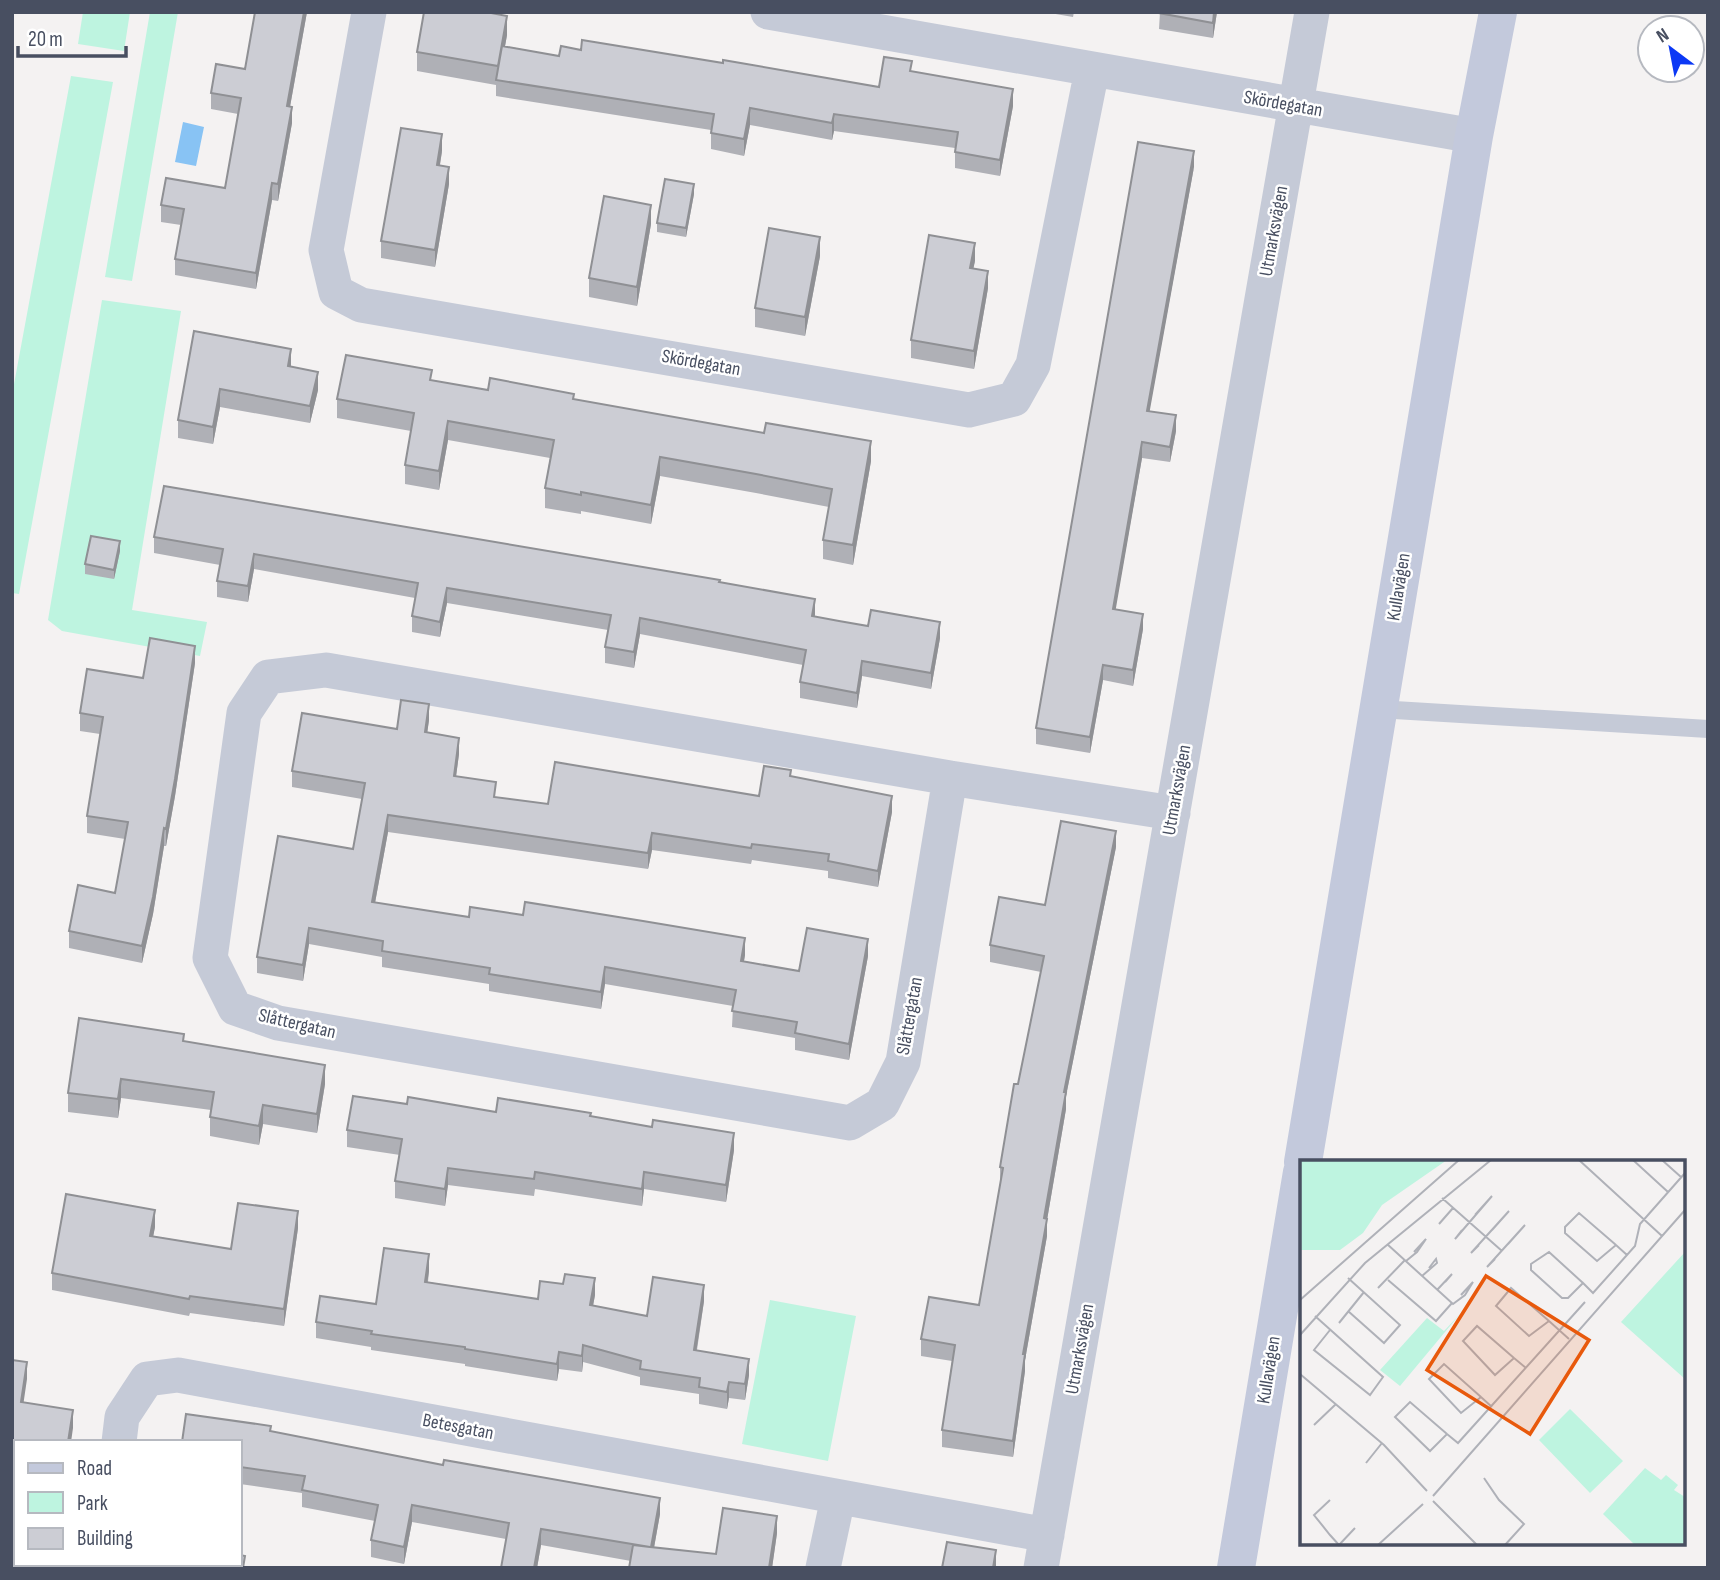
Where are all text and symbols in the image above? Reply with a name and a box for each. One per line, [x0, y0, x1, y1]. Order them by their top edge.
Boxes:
scale bar [18, 14, 126, 58]
north arrow [1636, 14, 1706, 84]
text: N [1652, 23, 1673, 48]
text: 20 m [28, 27, 63, 52]
street label: Skördegatan [1242, 86, 1324, 122]
street label: Utmarksvägen [1255, 184, 1293, 278]
street label: Skördegatan [660, 345, 742, 381]
street label: Kullavägen [1382, 552, 1416, 622]
street label: Utmarksvägen [1158, 743, 1196, 837]
street label: Slåttergatan [892, 975, 928, 1057]
street label: Slåttergatan [256, 1004, 338, 1044]
inset map [1300, 1160, 1685, 1545]
street label: Utmarksvägen [1061, 1302, 1099, 1396]
street label: Kullavägen [1252, 1335, 1286, 1405]
street label: Betesgatan [421, 1409, 495, 1445]
legend [14, 1440, 242, 1566]
text: Road [77, 1456, 112, 1481]
text: Park [77, 1491, 108, 1516]
text: Building [77, 1526, 133, 1551]

